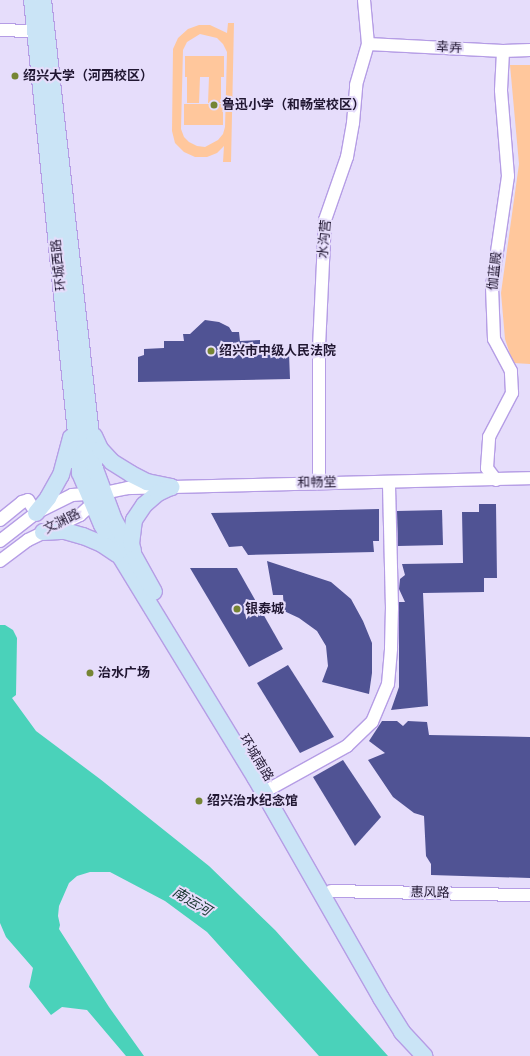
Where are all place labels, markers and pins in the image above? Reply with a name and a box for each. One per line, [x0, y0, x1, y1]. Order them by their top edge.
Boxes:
place label: 绍兴大学（河西校区） [23, 68, 153, 84]
marker: 绍兴大学（河西校区） [10, 71, 20, 81]
place label: 鲁迅小学（和畅堂校区） [222, 97, 365, 113]
marker: 鲁迅小学（和畅堂校区） [209, 100, 219, 110]
place label: 绍兴市中级人民法院 [219, 343, 336, 359]
marker: 绍兴市中级人民法院 [206, 346, 216, 356]
place label: 银泰城 [245, 601, 284, 617]
marker: 银泰城 [232, 604, 242, 614]
place label: 治水广场 [98, 665, 150, 681]
marker: 治水广场 [85, 668, 95, 678]
place label: 绍兴治水纪念馆 [207, 793, 298, 809]
marker: 绍兴治水纪念馆 [194, 796, 204, 806]

